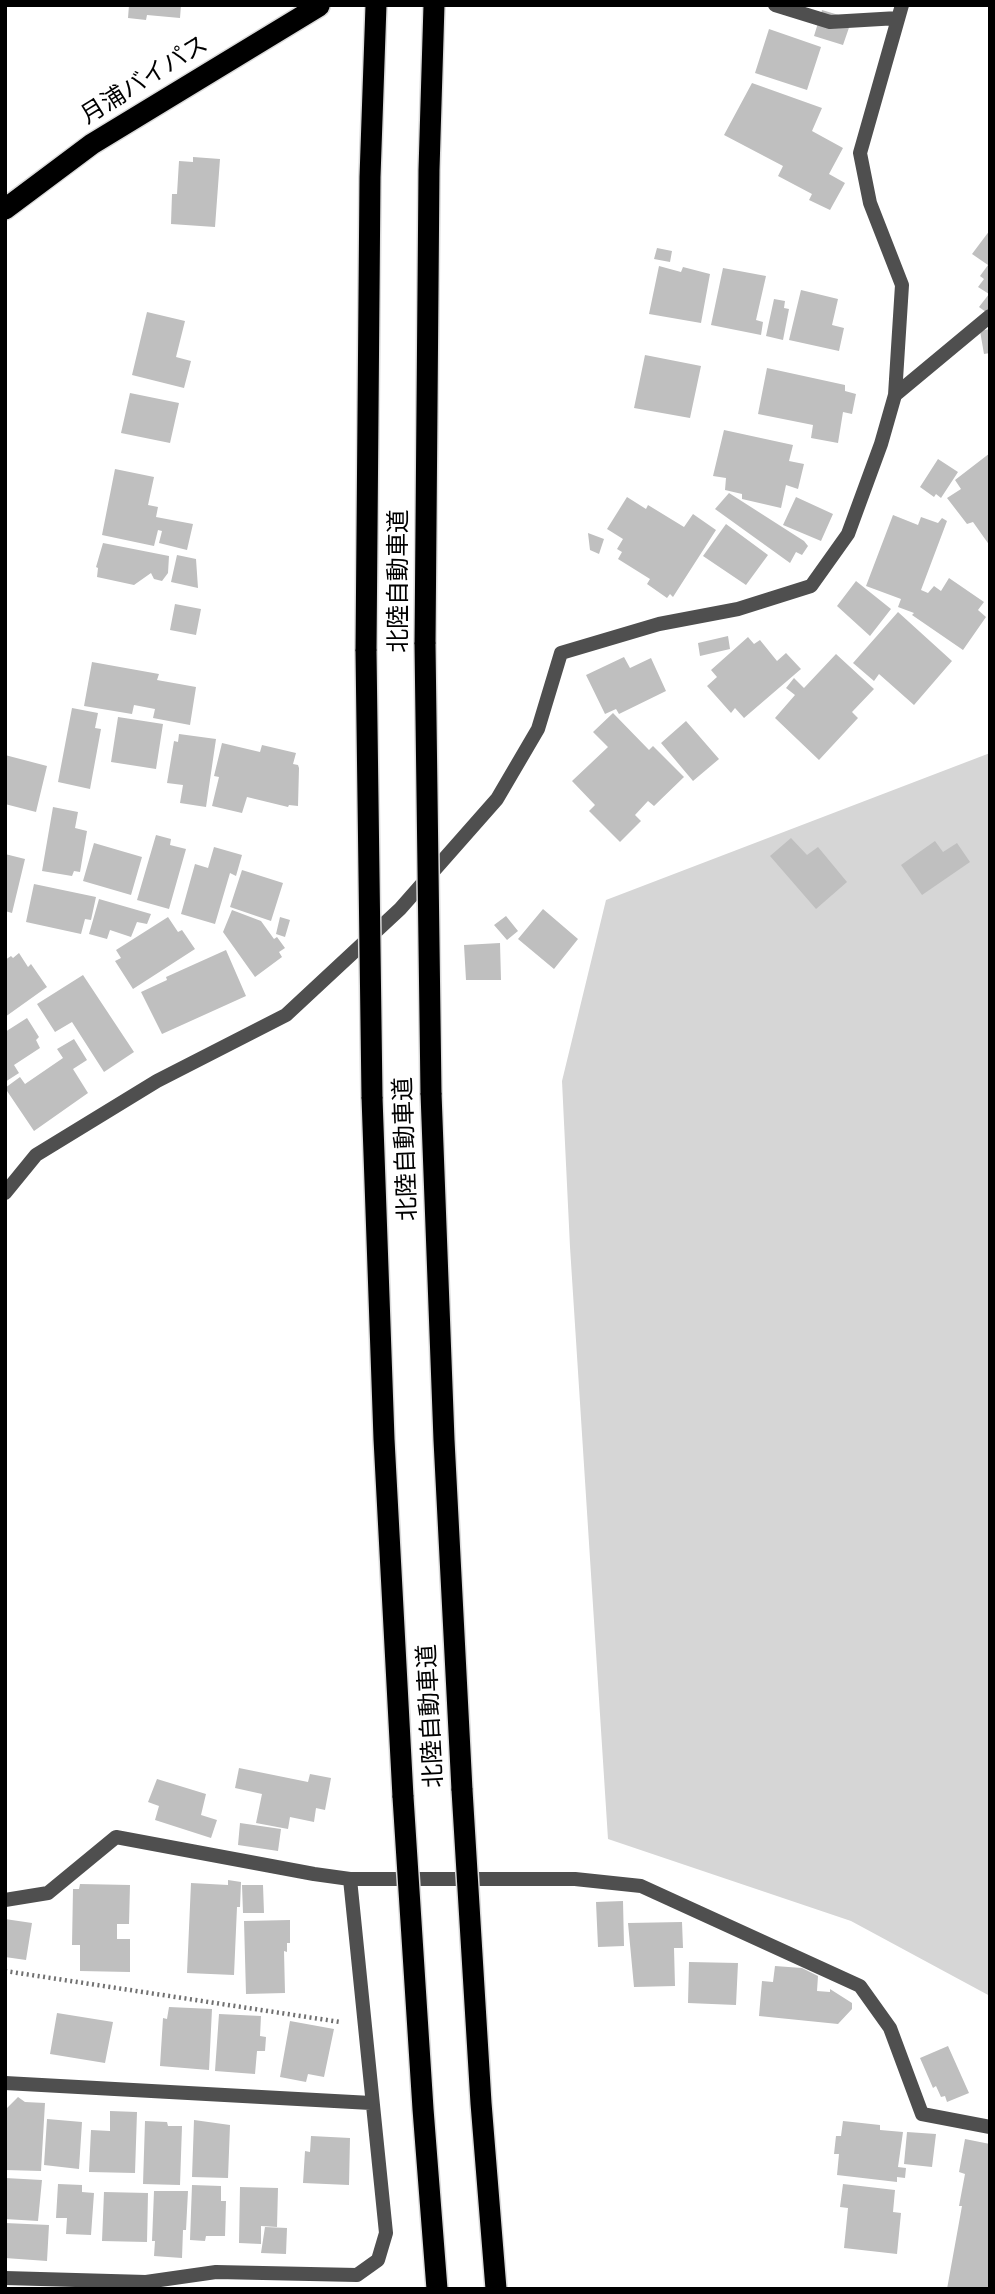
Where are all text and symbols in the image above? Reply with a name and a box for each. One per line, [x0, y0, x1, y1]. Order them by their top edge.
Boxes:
street label: 月浦バイパス [76, 31, 214, 131]
street label: 北陸自動車道 [386, 509, 414, 653]
street label: 北陸自動車道 [390, 1077, 424, 1221]
street label: 北陸自動車道 [414, 1643, 450, 1789]

